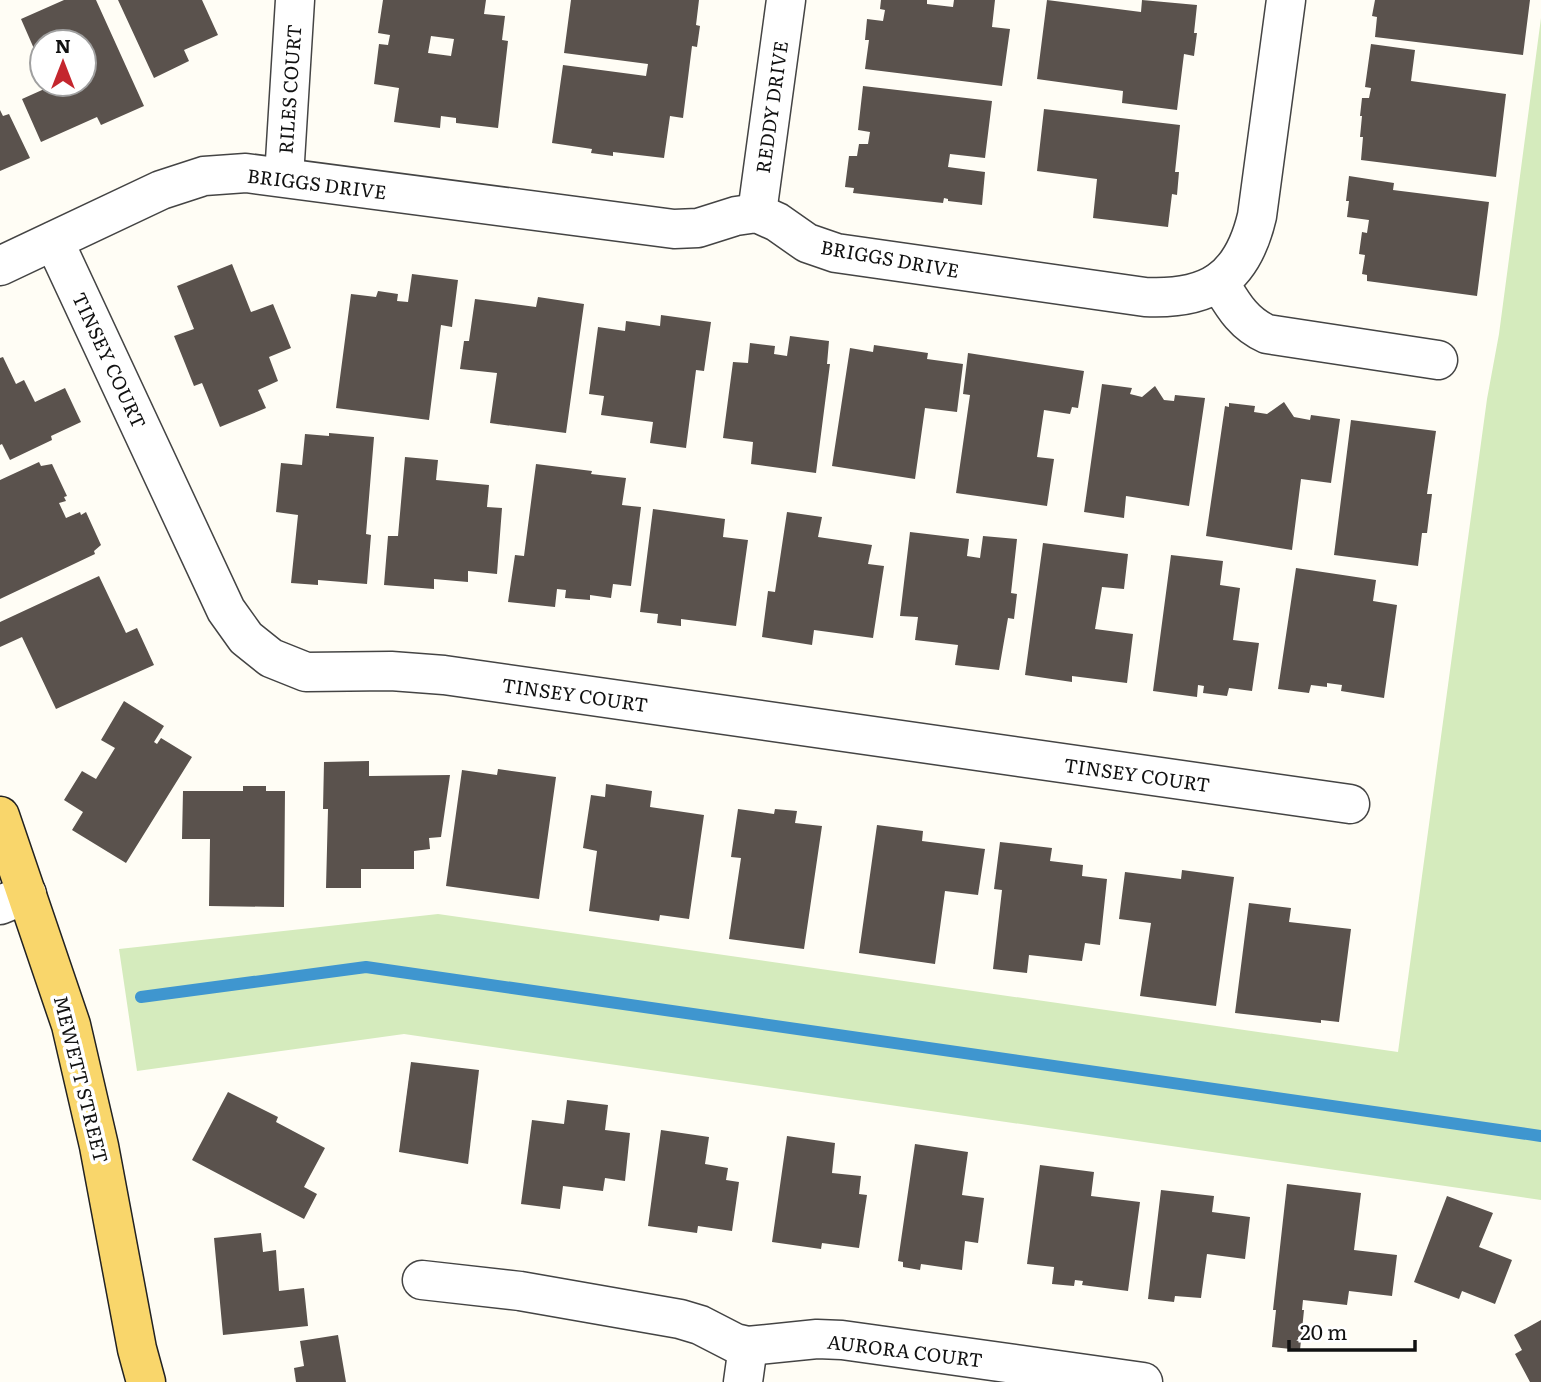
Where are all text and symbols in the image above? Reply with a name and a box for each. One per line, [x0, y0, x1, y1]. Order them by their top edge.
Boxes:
street label: RILES COURT [270, 23, 308, 155]
north arrow [28, 28, 98, 98]
text: N [55, 31, 71, 59]
street label: REDDY DRIVE [748, 39, 794, 175]
street label: BRIGGS DRIVE [246, 161, 388, 205]
street label: BRIGGS DRIVE [819, 232, 961, 284]
street label: TINSEY COURT [66, 287, 154, 433]
street label: TINSEY COURT [500, 670, 650, 718]
street label: TINSEY COURT [1062, 750, 1212, 798]
street label: MEWETT STREET [48, 992, 116, 1166]
scale bar [1289, 1308, 1415, 1352]
text: 20 m [1300, 1315, 1347, 1346]
street label: AURORA COURT [826, 1327, 984, 1373]

